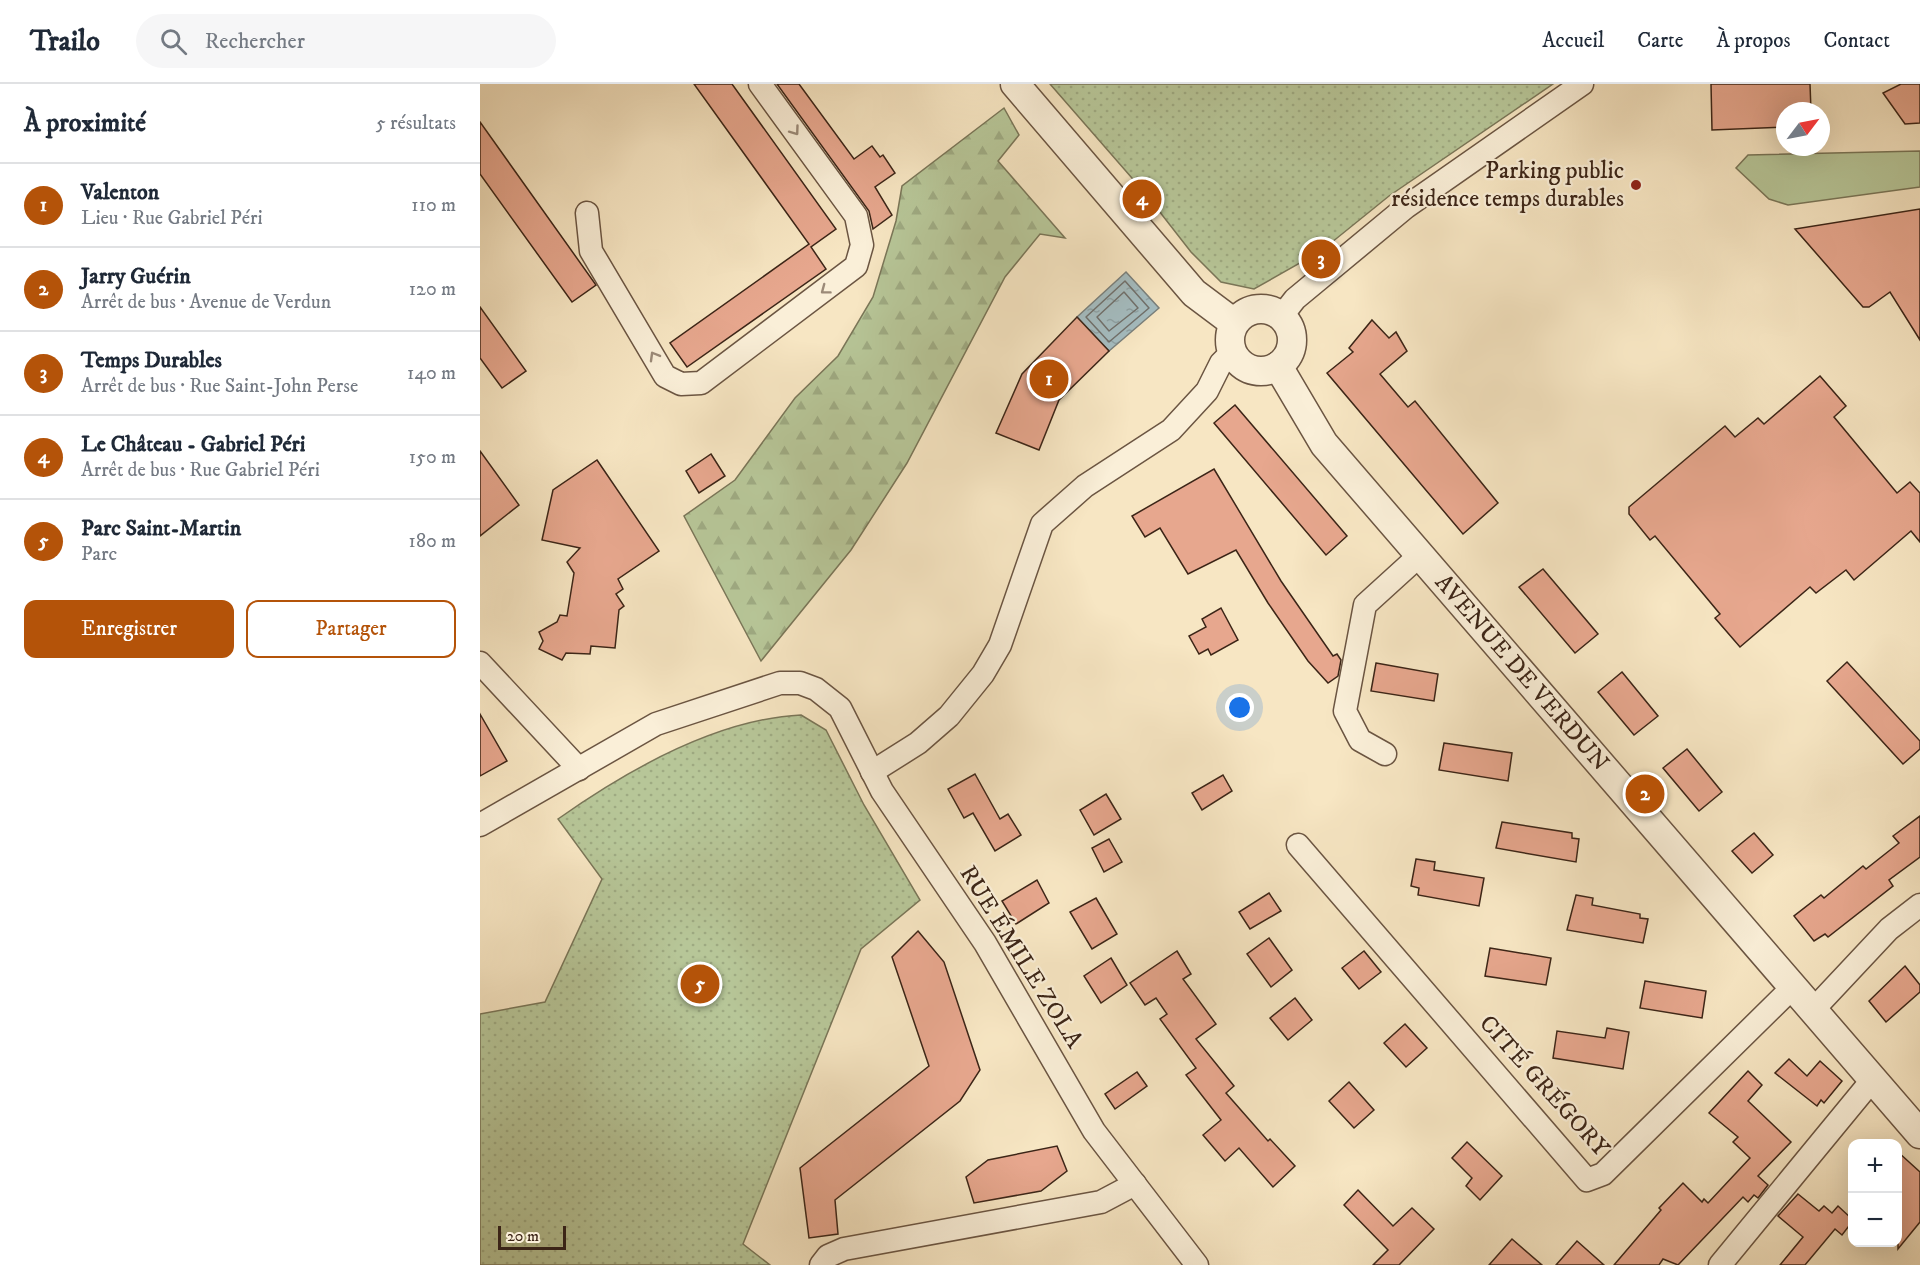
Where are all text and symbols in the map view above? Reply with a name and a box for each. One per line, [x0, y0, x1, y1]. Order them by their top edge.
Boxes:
search box [136, 14, 556, 68]
text: Trailo [30, 24, 100, 59]
icon: search [157, 25, 190, 58]
text: Rechercher [205, 28, 305, 55]
text: Accueil [1542, 28, 1604, 54]
text: Carte [1637, 28, 1683, 54]
text: À propos [1716, 28, 1791, 54]
text: Contact [1824, 28, 1890, 54]
north arrow [1776, 102, 1830, 156]
text: À proximité [24, 107, 146, 140]
text: 5 résultats [376, 111, 456, 136]
one-way arrow [787, 125, 798, 136]
place label: Parking public résidence temps durables [1391, 156, 1624, 214]
pin: 4 [1122, 176, 1162, 222]
marker: Parking public résidence temps durables [1629, 178, 1643, 192]
text: Valenton [81, 179, 159, 206]
text: 1 [40, 193, 47, 218]
text: 110 m [411, 193, 456, 218]
text: Lieu · Rue Gabriel Péri [81, 206, 263, 231]
pin: 3 [1302, 236, 1340, 282]
text: Jarry Guérin [81, 263, 191, 290]
text: 2 [39, 277, 48, 302]
text: 120 m [409, 277, 456, 302]
one-way arrow [820, 282, 831, 293]
text: Arrêt de bus · Avenue de Verdun [81, 290, 331, 315]
text: Temps Durables [81, 347, 222, 374]
one-way arrow [649, 352, 661, 362]
pin: 1 [1030, 356, 1068, 402]
text: 3 [40, 361, 47, 386]
text: 140 m [407, 361, 456, 386]
text: Arrêt de bus · Rue Saint-John Perse [81, 374, 358, 399]
text: Le Château - Gabriel Péri [81, 431, 305, 458]
text: 4 [38, 445, 49, 470]
text: 150 m [409, 445, 456, 470]
text: Arrêt de bus · Rue Gabriel Péri [81, 458, 320, 483]
text: Parc Saint-Martin [81, 515, 241, 542]
text: 5 [39, 529, 48, 554]
text: 180 m [409, 529, 456, 554]
text: Parc [81, 542, 117, 567]
street label: AVENUE DE VERDUN [1428, 568, 1615, 778]
button: Enregistrer [24, 600, 234, 658]
button: Partager [246, 600, 456, 658]
your location [1225, 693, 1254, 722]
pin: 2 [1626, 772, 1664, 816]
street label: RUE ÉMILE ZOLA [953, 860, 1090, 1054]
pin: 5 [680, 962, 720, 1006]
street label: CITÉ GRÉGORY [1473, 1009, 1616, 1164]
map controls [1848, 1139, 1902, 1247]
button: + [1848, 1139, 1902, 1193]
button: − [1848, 1193, 1902, 1247]
scale bar [498, 1223, 566, 1250]
text: 20 m [507, 1226, 539, 1246]

